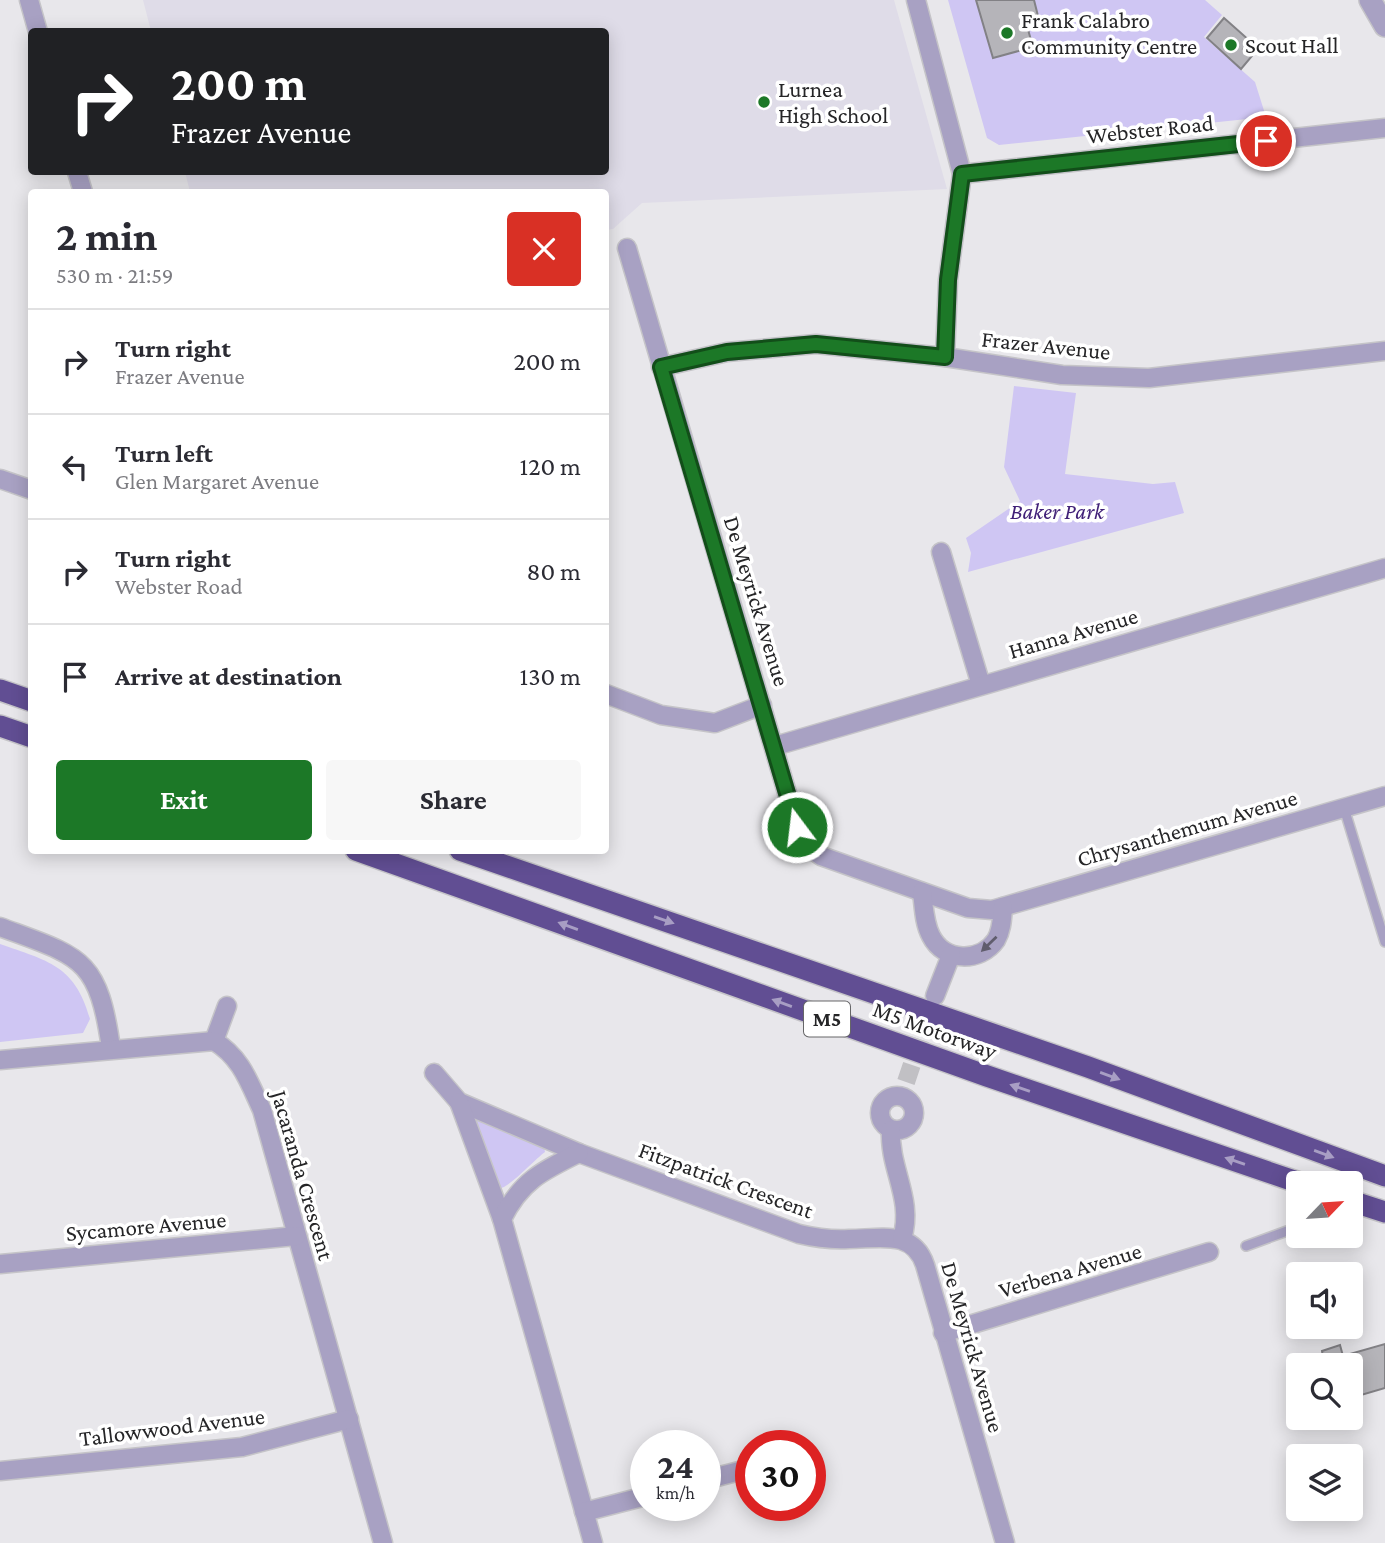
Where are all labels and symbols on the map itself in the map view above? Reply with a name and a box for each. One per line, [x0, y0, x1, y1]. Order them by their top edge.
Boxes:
place label: Frank Calabro Community Centre [1021, 7, 1197, 59]
marker: Frank Calabro Community Centre [999, 25, 1015, 41]
place label: Scout Hall [1245, 32, 1339, 58]
marker: Scout Hall [1223, 37, 1239, 53]
place label: Lurnea High School [778, 76, 888, 128]
marker: Lurnea High School [756, 94, 772, 110]
street label: Webster Road [1085, 109, 1215, 149]
pin [1236, 111, 1296, 171]
street label: Frazer Avenue [980, 325, 1112, 365]
park label: Baker Park [1010, 498, 1105, 524]
street label: De Meyrick Avenue [719, 513, 795, 689]
street label: Hanna Avenue [1005, 602, 1141, 664]
street label: Chrysanthemum Avenue [1074, 784, 1300, 872]
position arrow [760, 790, 834, 864]
one-way arrow [653, 915, 674, 926]
one-way arrow [558, 920, 579, 931]
one-way arrow [980, 936, 997, 953]
street label: M5 Motorway [870, 996, 1001, 1065]
one-way arrow [772, 997, 793, 1008]
road number: M5 [804, 1002, 850, 1036]
one-way arrow [1100, 1070, 1121, 1081]
one-way arrow [1009, 1082, 1030, 1093]
street label: Jacaranda Crescent [266, 1085, 340, 1263]
street label: Fitzpatrick Crescent [635, 1136, 817, 1224]
one-way arrow [1313, 1149, 1334, 1160]
one-way arrow [1225, 1155, 1246, 1166]
north arrow [1286, 1171, 1363, 1248]
street label: Sycamore Avenue [65, 1206, 227, 1246]
street label: Verbena Avenue [996, 1237, 1144, 1303]
street label: De Meyrick Avenue [936, 1259, 1010, 1435]
street label: Tallowwood Avenue [78, 1403, 266, 1451]
speed limit sign: 30 [735, 1430, 826, 1521]

